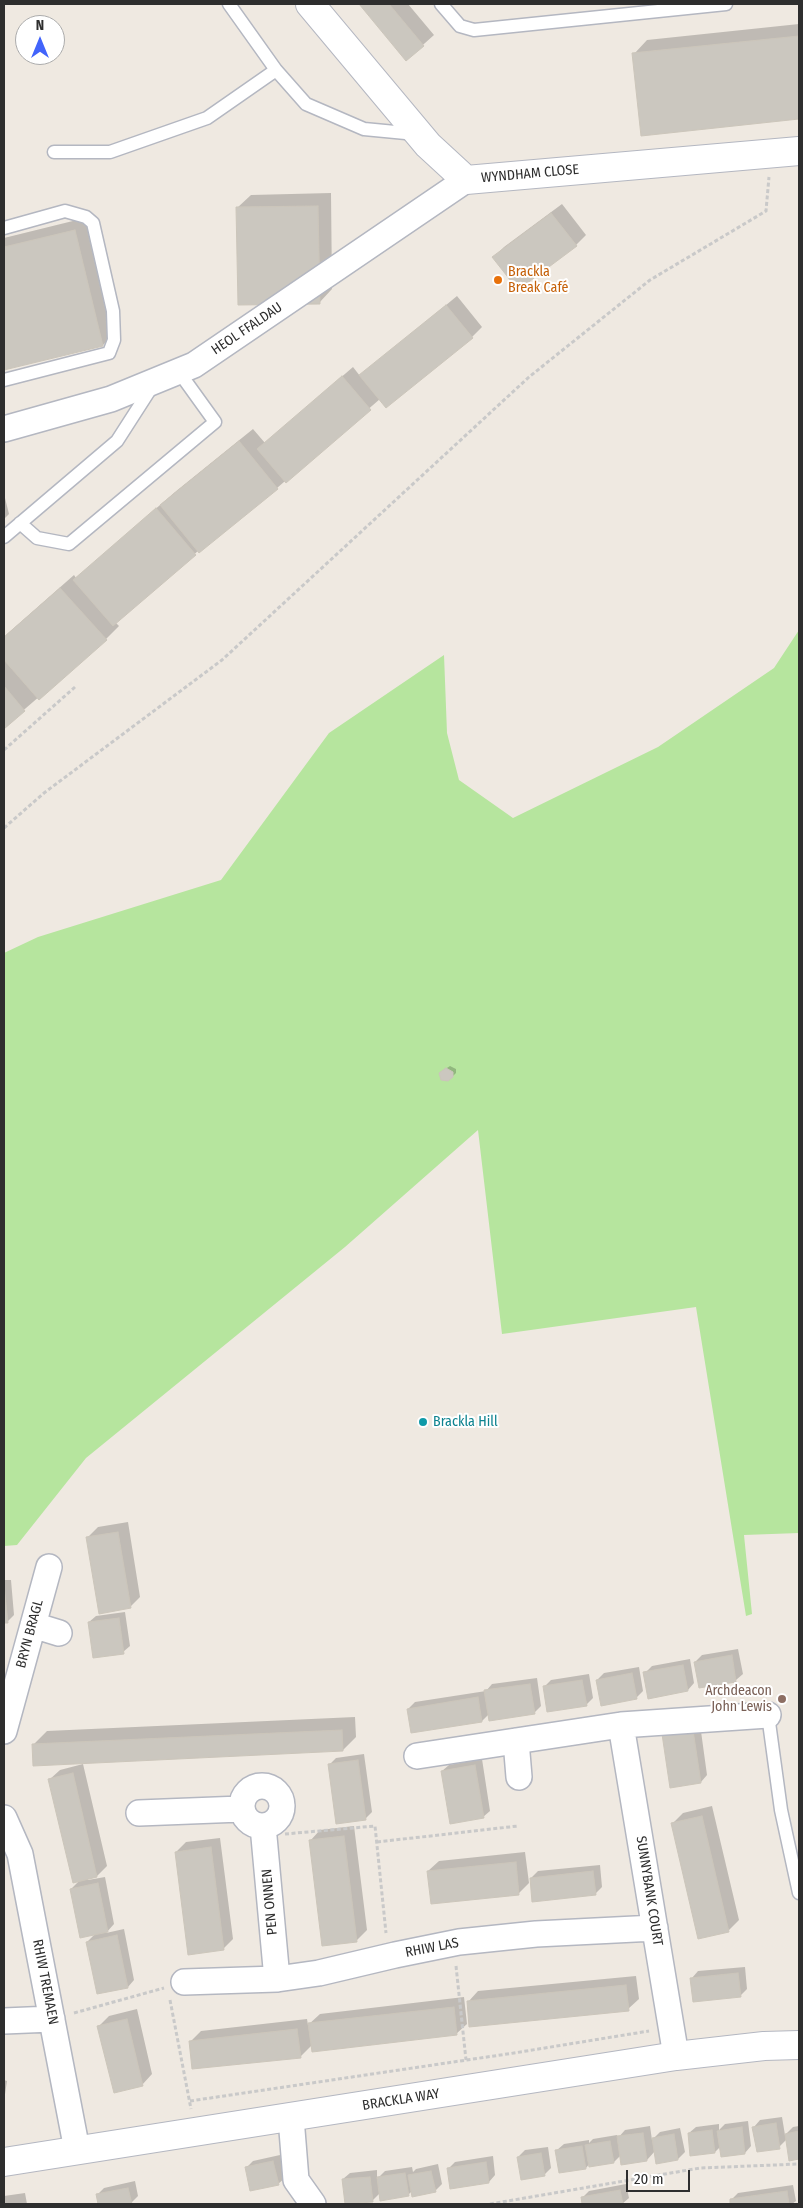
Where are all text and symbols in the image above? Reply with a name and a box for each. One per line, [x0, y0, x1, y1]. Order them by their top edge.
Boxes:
north arrow [15, 15, 65, 65]
text: N [36, 17, 44, 34]
street label: WYNDHAM CLOSE [480, 161, 580, 187]
place label: Brackla Break Café [508, 264, 569, 296]
marker: Brackla Break Café [492, 274, 504, 286]
street label: HEOL FFALDAU [208, 299, 286, 359]
place label: Brackla Hill [433, 1414, 498, 1430]
marker: Brackla Hill [417, 1416, 429, 1428]
street label: BRYN BRAGL [13, 1598, 47, 1670]
place label: Archdeacon John Lewis [705, 1683, 772, 1715]
marker: Archdeacon John Lewis [776, 1693, 788, 1705]
street label: SUNNYBANK COURT [632, 1835, 666, 1947]
street label: PEN ONNEN [259, 1868, 281, 1936]
street label: RHIW LAS [404, 1935, 460, 1961]
street label: RHIW TREMAEN [28, 1938, 62, 2026]
street label: BRACKLA WAY [361, 2086, 441, 2114]
scale bar [628, 2160, 692, 2192]
text: 20 m [634, 2170, 664, 2188]

